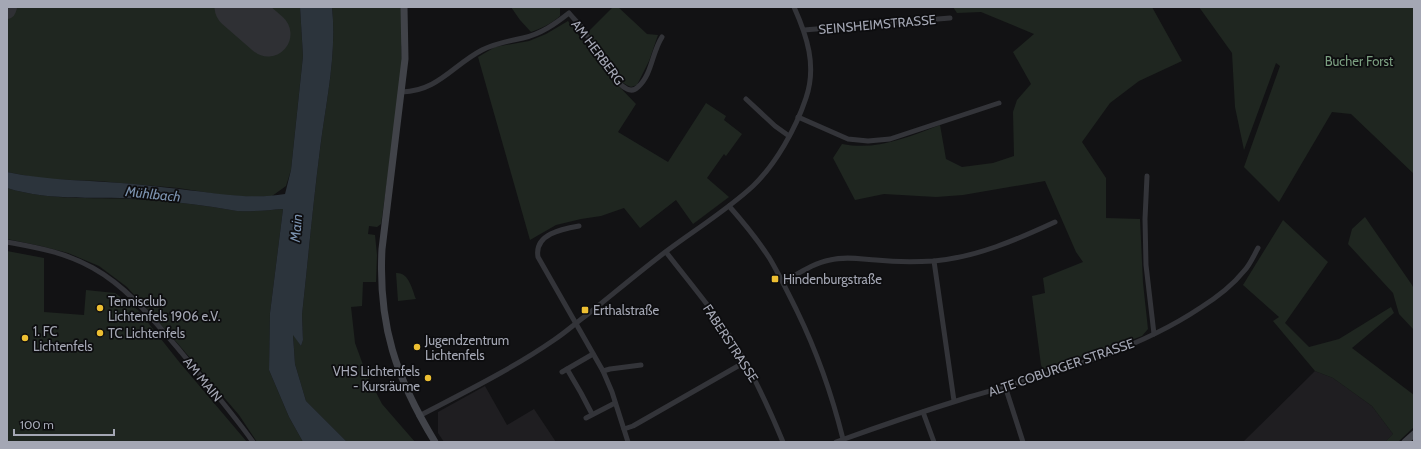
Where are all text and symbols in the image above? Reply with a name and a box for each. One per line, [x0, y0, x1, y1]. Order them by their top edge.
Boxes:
street label: SEINSHEIMSTRASSE [818, 11, 936, 37]
street label: AM HERBERG [568, 16, 628, 88]
park label: Bucher Forst [1325, 53, 1394, 69]
water label: Mühlbach [124, 182, 181, 206]
water label: Main [286, 213, 306, 244]
place label: Hindenburgstraße [783, 271, 882, 287]
marker: Hindenburgstraße [770, 274, 780, 284]
place label: Tennisclub Lichtenfels 1906 e.V. [108, 293, 221, 324]
street label: FABERSTRASSE [700, 301, 762, 385]
place label: Erthalstraße [593, 302, 659, 318]
marker: Tennisclub Lichtenfels 1906 e.V. [95, 303, 105, 313]
marker: Erthalstraße [580, 305, 590, 315]
place label: 1. FC Lichtenfels [33, 323, 93, 354]
place label: TC Lichtenfels [108, 325, 186, 341]
marker: TC Lichtenfels [95, 328, 105, 338]
place label: Jugendzentrum Lichtenfels [424, 332, 509, 363]
marker: 1. FC Lichtenfels [20, 333, 30, 343]
street label: ALTE COBURGER STRASSE [986, 335, 1136, 399]
marker: Jugendzentrum Lichtenfels [412, 342, 422, 352]
street label: AM MAIN [180, 354, 226, 404]
place label: VHS Lichtenfels - Kursräume [333, 363, 421, 394]
marker: VHS Lichtenfels - Kursräume [423, 373, 433, 383]
scale bar [14, 411, 114, 437]
text: 100 m [20, 417, 54, 432]

